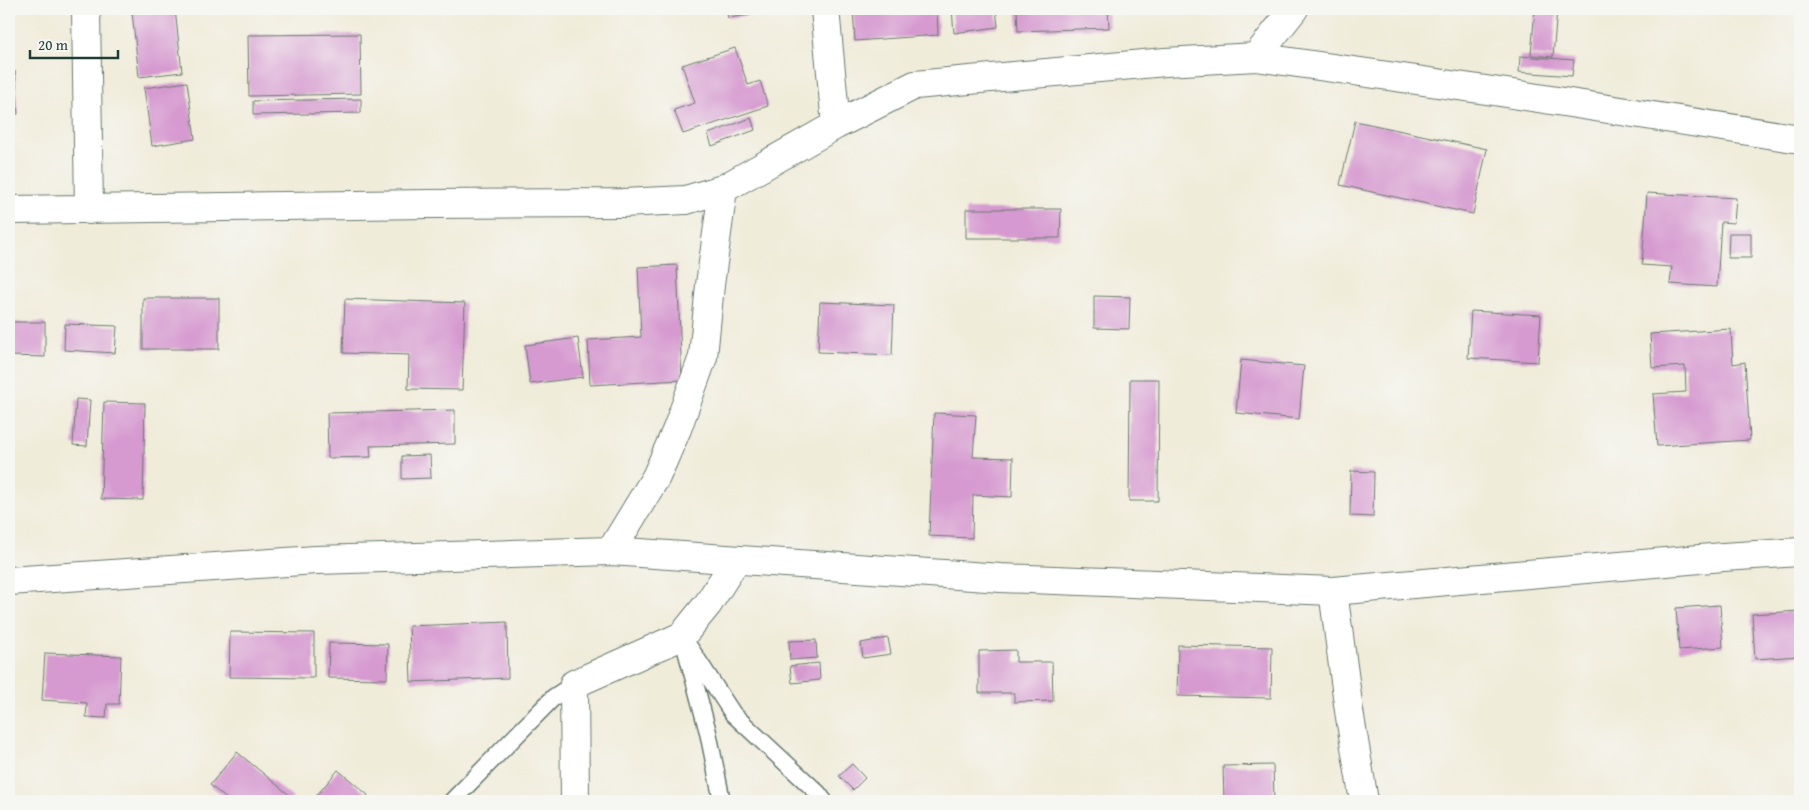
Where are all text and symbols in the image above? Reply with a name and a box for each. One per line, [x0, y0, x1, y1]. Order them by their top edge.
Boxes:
scale bar [30, 28, 118, 60]
text: 20 m [38, 34, 69, 55]

